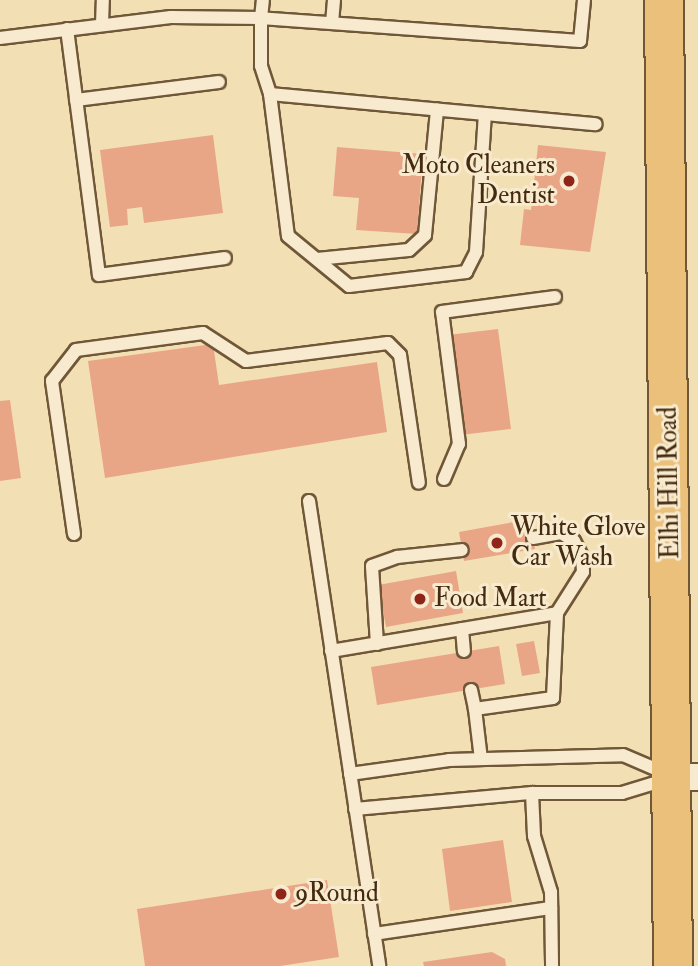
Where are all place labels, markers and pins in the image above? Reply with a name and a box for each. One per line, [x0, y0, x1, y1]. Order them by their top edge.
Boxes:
place label: Moto Cleaners Dentist [401, 150, 555, 212]
marker: Moto Cleaners Dentist [561, 173, 577, 189]
place label: White Glove Car Wash [511, 512, 645, 574]
marker: White Glove Car Wash [489, 535, 505, 551]
place label: Food Mart [434, 583, 547, 615]
marker: Food Mart [412, 591, 428, 607]
place label: 9Round [295, 878, 379, 910]
marker: 9Round [273, 886, 289, 902]

